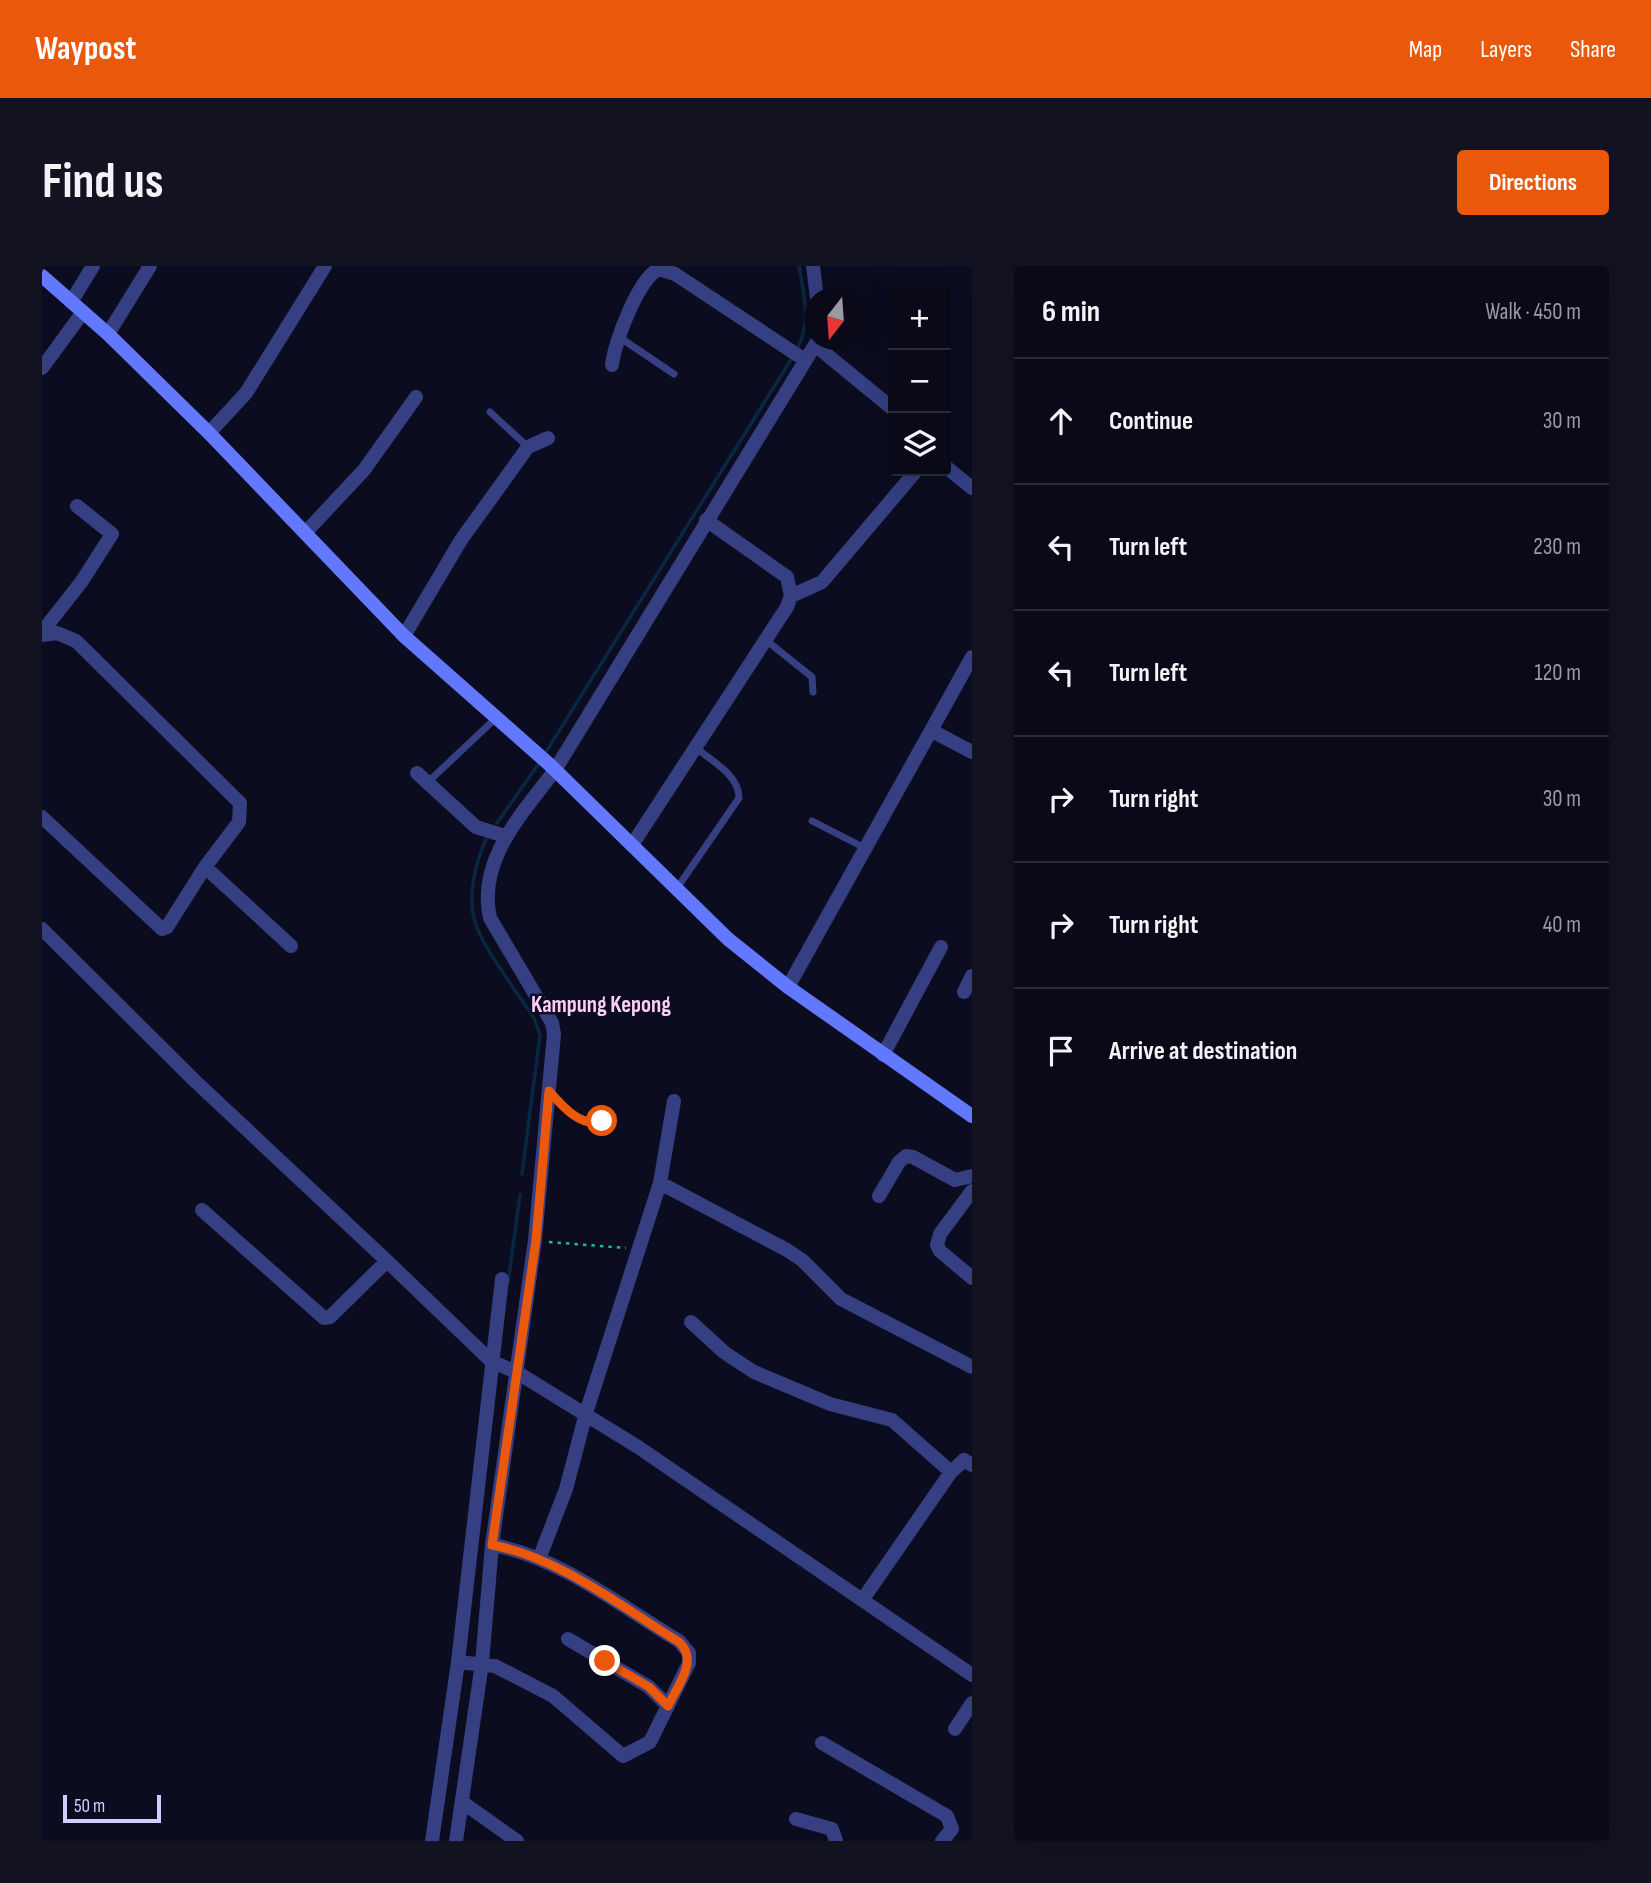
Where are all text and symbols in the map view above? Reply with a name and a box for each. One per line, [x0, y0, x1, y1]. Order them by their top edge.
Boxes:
text: Waypost [35, 29, 136, 69]
text: Map [1409, 35, 1442, 64]
text: Layers [1480, 35, 1532, 64]
text: Share [1570, 35, 1616, 64]
button: Directions [1457, 150, 1609, 215]
text: Find us [42, 153, 164, 212]
north arrow [804, 287, 867, 350]
map controls [888, 287, 951, 476]
button: + [888, 287, 951, 350]
text: 6 min [1042, 294, 1100, 330]
text: Walk · 450 m [1485, 298, 1581, 326]
button: − [888, 350, 951, 413]
icon: ahead [1042, 402, 1080, 440]
text: Continue [1109, 406, 1193, 437]
text: 30 m [1543, 407, 1581, 435]
button: layers [888, 413, 951, 476]
icon: left [1042, 528, 1080, 566]
text: Turn left [1109, 532, 1187, 563]
text: 230 m [1533, 533, 1581, 561]
icon: left [1042, 654, 1080, 692]
text: Turn left [1109, 658, 1187, 689]
text: 120 m [1535, 659, 1581, 687]
icon: right [1042, 780, 1080, 818]
text: Turn right [1109, 784, 1198, 815]
text: 30 m [1543, 785, 1581, 813]
icon: right [1042, 906, 1080, 944]
text: Turn right [1109, 910, 1198, 941]
text: 40 m [1543, 911, 1581, 939]
district label: Kampung Kepong [531, 991, 671, 1019]
icon: arrive [1042, 1032, 1080, 1070]
text: Arrive at destination [1109, 1036, 1297, 1067]
route start [586, 1105, 617, 1136]
route end [589, 1645, 620, 1676]
scale bar [63, 1792, 161, 1824]
text: 50 m [74, 1795, 105, 1818]

